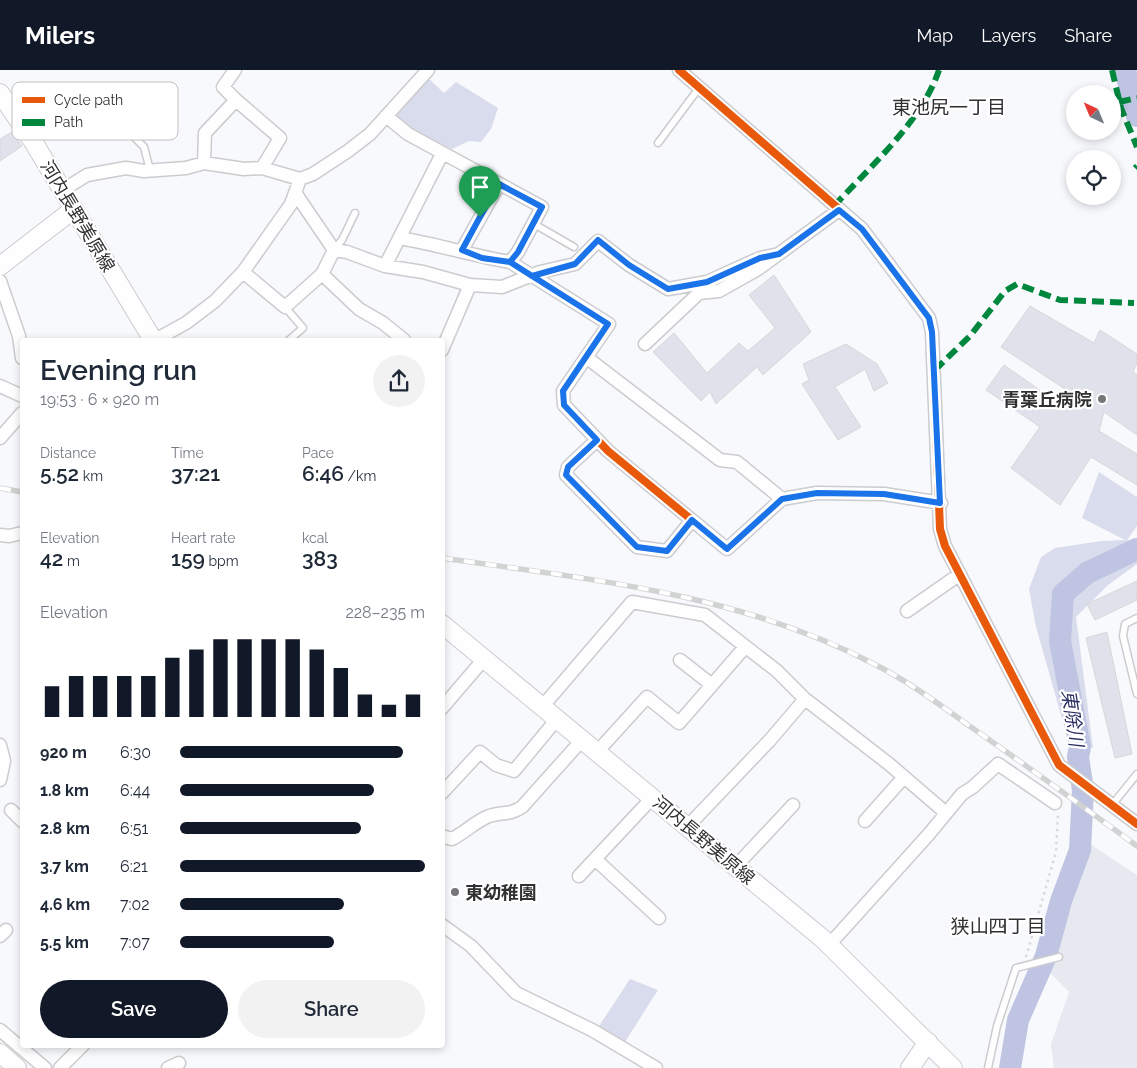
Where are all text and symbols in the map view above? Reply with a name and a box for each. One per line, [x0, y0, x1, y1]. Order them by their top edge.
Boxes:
text: Milers [25, 21, 95, 50]
text: Map [917, 25, 953, 46]
text: Layers [981, 25, 1036, 46]
text: Share [1064, 25, 1112, 46]
legend [12, 82, 178, 140]
north arrow [1066, 85, 1121, 140]
map controls [1066, 85, 1121, 205]
text: Cycle path [54, 92, 123, 108]
district label: 東池尻一丁目 [892, 96, 1006, 118]
text: Path [54, 114, 83, 130]
button: locate [1066, 150, 1121, 205]
street label: 河内長野美原線 [37, 157, 119, 275]
pin [459, 166, 501, 217]
icon: arrive [466, 173, 494, 201]
text: Evening run [40, 354, 197, 387]
button: share [373, 355, 425, 407]
place label: 青葉丘病院 [1002, 389, 1092, 410]
text: 19:53 · 6 × 920 m [40, 390, 159, 409]
marker: 青葉丘病院 [1096, 393, 1108, 405]
text: Distance [40, 445, 96, 461]
text: Time [171, 445, 204, 461]
text: Pace [302, 445, 334, 461]
text: 5.52 [40, 461, 79, 486]
text: 37:21 [171, 461, 220, 486]
text: 6:46 [302, 461, 344, 486]
text: km [79, 468, 103, 484]
text: /km [344, 468, 376, 484]
text: Elevation [40, 530, 99, 546]
text: Heart rate [171, 530, 235, 546]
text: kcal [302, 530, 328, 546]
text: 42 [40, 546, 63, 571]
text: 159 [171, 546, 205, 571]
text: 383 [302, 546, 338, 571]
text: m [63, 553, 80, 569]
text: bpm [205, 553, 239, 569]
text: Elevation [40, 603, 108, 622]
text: 228–235 m [345, 603, 425, 622]
water label: 東除川 [1058, 688, 1088, 750]
text: 920 m [40, 743, 87, 762]
text: 6:30 [120, 743, 151, 762]
text: 1.8 km [40, 781, 89, 800]
text: 6:44 [120, 781, 150, 800]
street label: 河内長野美原線 [649, 791, 759, 889]
text: 2.8 km [40, 819, 90, 838]
text: 6:51 [120, 819, 148, 838]
text: 3.7 km [40, 857, 89, 876]
text: 6:21 [120, 857, 148, 876]
place label: 東幼稚園 [465, 882, 537, 903]
marker: 東幼稚園 [449, 886, 461, 898]
text: 4.6 km [40, 895, 90, 914]
text: 7:02 [120, 895, 150, 914]
district label: 狭山四丁目 [950, 915, 1046, 937]
text: 5.5 km [40, 933, 89, 952]
text: 7:07 [120, 933, 150, 952]
button: Save [40, 980, 228, 1038]
button: Share [238, 980, 425, 1038]

